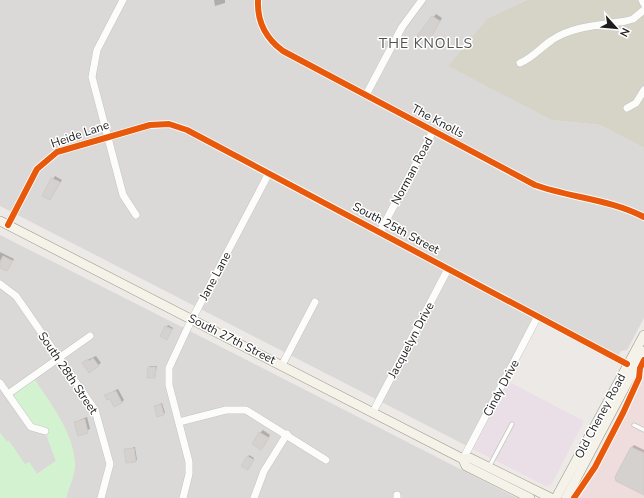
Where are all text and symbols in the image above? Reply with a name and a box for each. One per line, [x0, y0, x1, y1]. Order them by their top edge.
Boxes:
north arrow [596, 8, 636, 48]
text: N [616, 25, 633, 39]
district label: THE KNOLLS [379, 34, 473, 53]
street label: The Knolls [409, 100, 467, 142]
street label: Heide Lane [49, 117, 111, 151]
street label: Norman Road [387, 134, 437, 208]
street label: South 25th Street [350, 198, 443, 258]
street label: Jane Lane [195, 249, 234, 304]
street label: Jacquelyn Drive [384, 299, 438, 382]
street label: South 27th Street [186, 310, 279, 368]
street label: South 28th Street [34, 329, 102, 418]
street label: Cindy Drive [479, 357, 523, 419]
street label: Old Cheney Road [571, 371, 629, 461]

